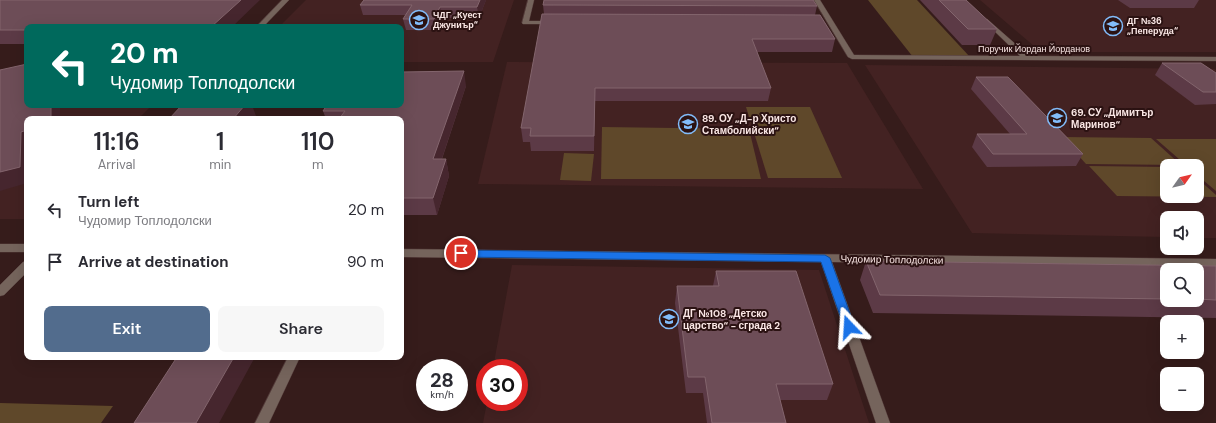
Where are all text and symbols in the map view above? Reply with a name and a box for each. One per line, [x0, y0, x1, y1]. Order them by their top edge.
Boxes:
school or university icon: ЧДГ „Куест Джуниър“ [408, 9, 430, 31]
place label: ЧДГ „Куест Джуниър“ [433, 9, 482, 31]
school or university icon: ДГ №36 „Пеперуда“ [1102, 15, 1124, 37]
place label: ДГ №36 „Пеперуда“ [1127, 15, 1178, 37]
text: 20 m [110, 35, 179, 72]
icon: left [44, 40, 96, 92]
street label: Поручик Йордан Йорданов [978, 43, 1090, 55]
text: Чудомир Топлодолски [110, 71, 295, 95]
place label: 69. СУ „Димитър Маринов“ [1071, 106, 1153, 131]
school or university icon: 69. СУ „Димитър Маринов“ [1046, 107, 1068, 129]
place label: 89. ОУ „Д-р Христо Стамболийски“ [702, 112, 796, 137]
school or university icon: 89. ОУ „Д-р Христо Стамболийски“ [677, 113, 699, 135]
text: 11:16 [94, 126, 140, 157]
text: 1 [216, 126, 224, 157]
text: 110 [301, 126, 334, 157]
text: Arrival [98, 156, 136, 173]
text: min [209, 156, 231, 173]
text: m [312, 156, 323, 173]
north arrow [1160, 159, 1204, 203]
map controls [1160, 159, 1204, 411]
text: Turn left [78, 192, 139, 212]
icon: left [44, 199, 66, 221]
text: 20 m [348, 200, 384, 220]
button: sound [1160, 211, 1204, 255]
text: Чудомир Топлодолски [78, 212, 212, 229]
pin [444, 236, 478, 270]
icon: arrive [450, 242, 472, 264]
icon: arrive [44, 251, 66, 273]
text: Arrive at destination [78, 252, 229, 272]
text: 90 m [347, 252, 384, 272]
street label: Чудомир Топлодолски [840, 252, 944, 267]
button: search [1160, 263, 1204, 307]
button: Exit [44, 306, 210, 352]
button: Share [218, 306, 384, 352]
position arrow [828, 306, 870, 348]
place label: ДГ №108 „Детско царство“ - сграда 2 [683, 307, 780, 332]
school or university icon: ДГ №108 „Детско царство“ - сграда 2 [658, 308, 680, 330]
button: + [1160, 315, 1204, 359]
speed limit sign: 30 [476, 359, 528, 411]
text: 28 [430, 367, 454, 393]
button: − [1160, 367, 1204, 411]
text: km/h [430, 388, 454, 401]

